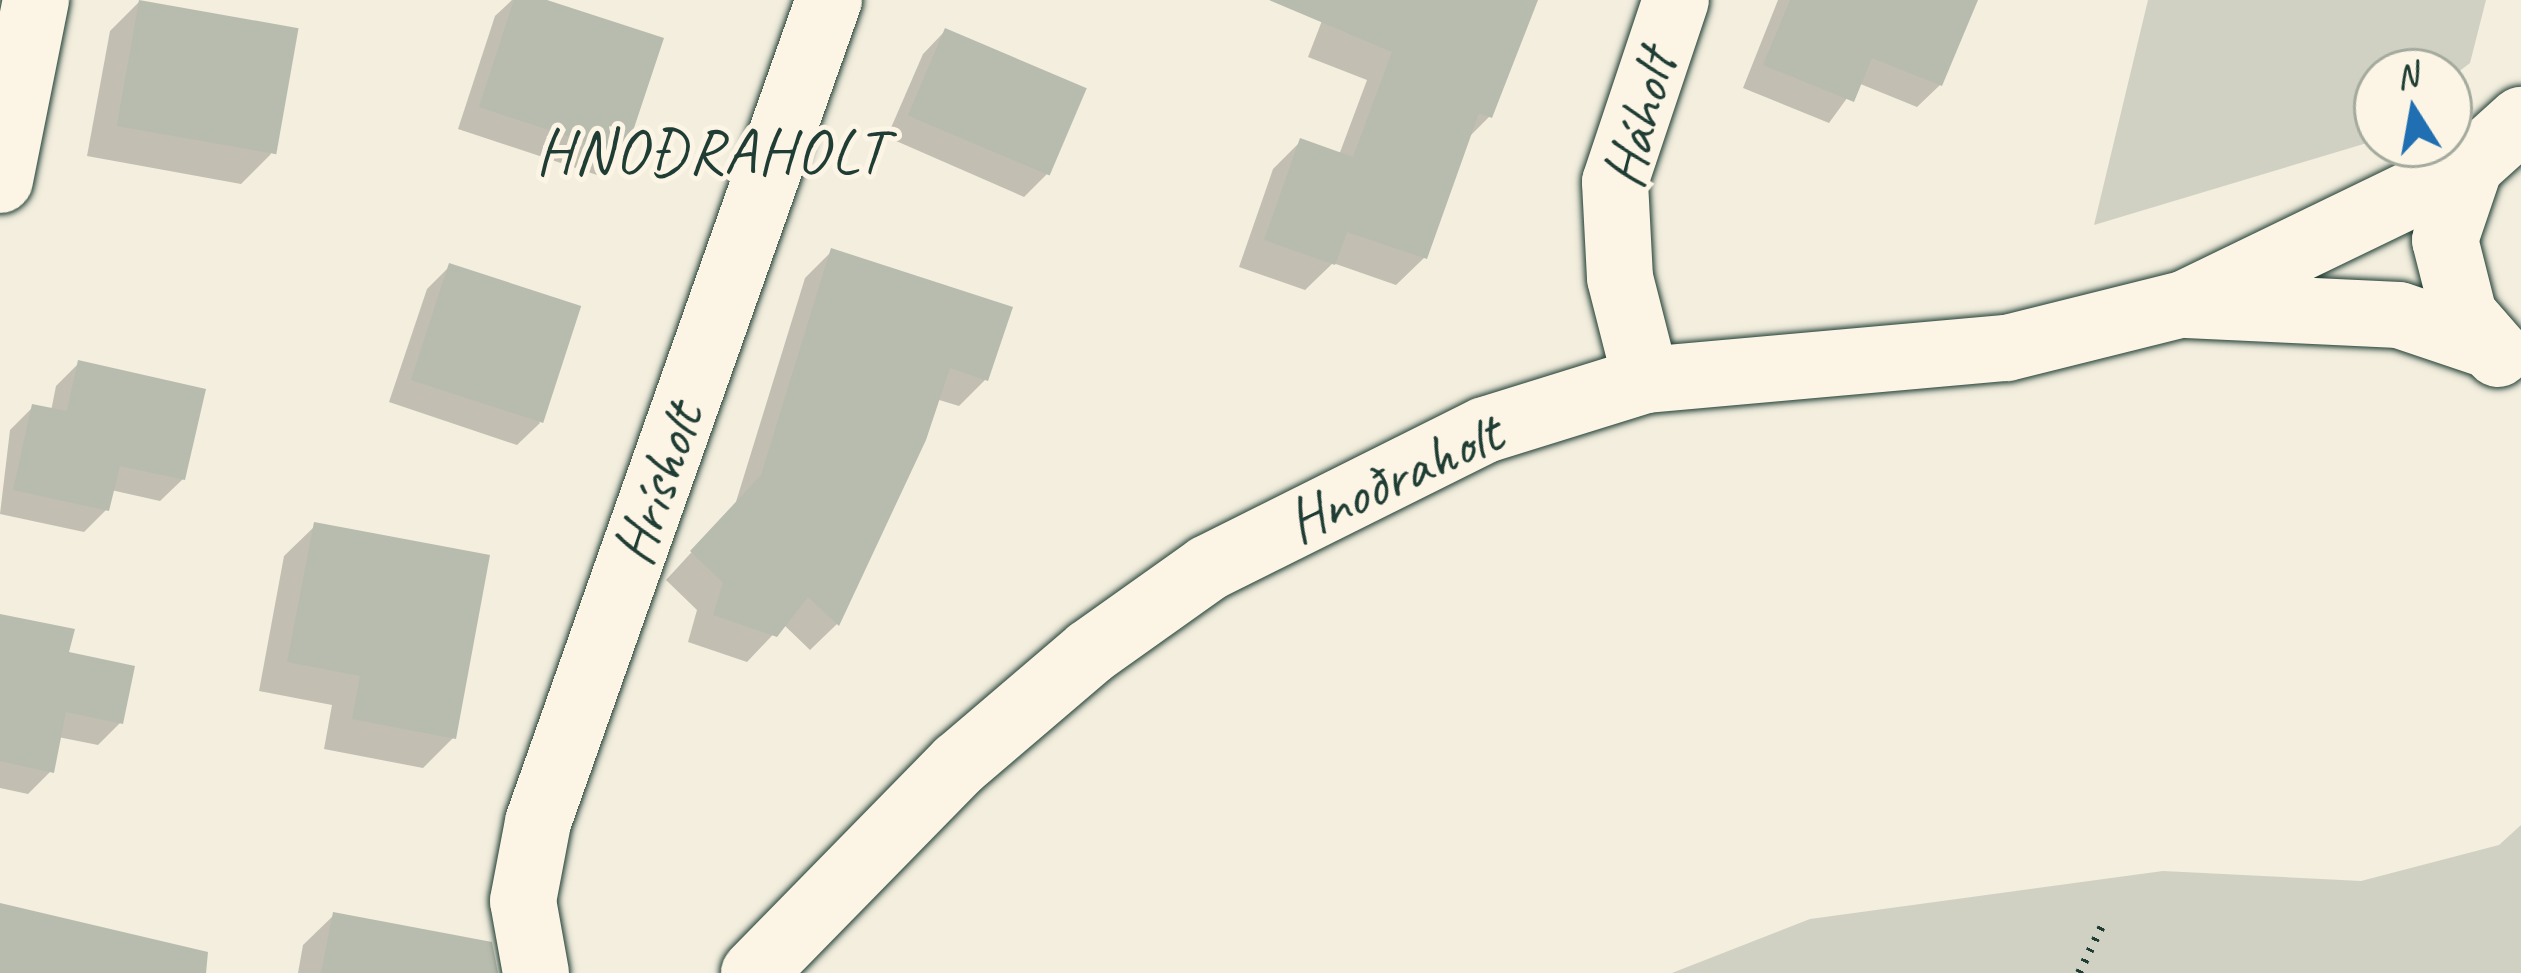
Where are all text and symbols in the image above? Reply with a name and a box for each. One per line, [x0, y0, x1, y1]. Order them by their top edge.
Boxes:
street label: Háholt [1587, 43, 1693, 195]
north arrow [2353, 48, 2473, 168]
text: N [2393, 53, 2421, 98]
district label: HNOÐRAHOLT [536, 114, 888, 190]
street label: Hrísholt [597, 394, 719, 574]
street label: Hnoðraholt [1275, 397, 1513, 559]

